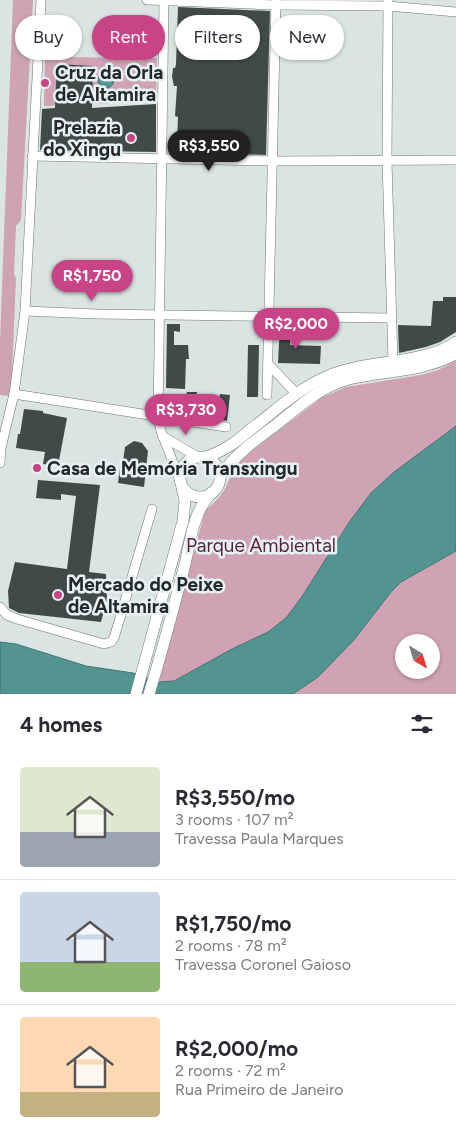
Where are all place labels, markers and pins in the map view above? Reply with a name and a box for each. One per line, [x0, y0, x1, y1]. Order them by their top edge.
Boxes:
place label: Cruz da Orla de Altamira [55, 61, 163, 106]
marker: Cruz da Orla de Altamira [39, 77, 51, 89]
place label: Prelazia do Xingu [43, 116, 121, 161]
pin: R$3,550 [163, 130, 255, 172]
marker: Prelazia do Xingu [125, 132, 137, 144]
pin: R$1,750 [46, 260, 138, 302]
pin: R$2,000 [250, 308, 342, 350]
pin: R$3,730 [140, 394, 232, 436]
place label: Casa de Memória Transxingu [47, 457, 298, 480]
marker: Casa de Memória Transxingu [31, 462, 43, 474]
place label: Mercado do Peixe de Altamira [68, 573, 224, 618]
marker: Mercado do Peixe de Altamira [52, 589, 64, 601]

